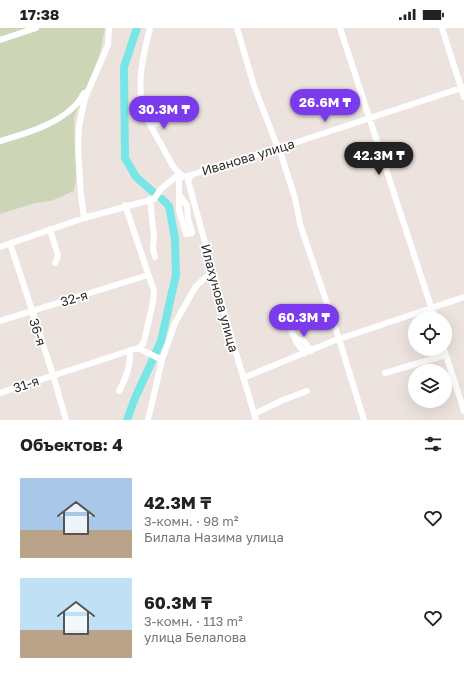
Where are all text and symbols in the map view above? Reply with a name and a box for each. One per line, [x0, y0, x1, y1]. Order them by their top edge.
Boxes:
text: 17:38 [20, 5, 59, 23]
pin: 26.6M ₸ [288, 89, 362, 123]
text: 26.6M ₸ [299, 94, 351, 110]
pin: 30.3M ₸ [127, 96, 201, 130]
text: 30.3M ₸ [138, 101, 190, 117]
street label: Иванова улица [200, 135, 296, 179]
pin: 42.3M ₸ [342, 142, 416, 176]
text: 42.3M ₸ [353, 147, 405, 163]
street label: Илахунова улица [198, 242, 242, 354]
street label: 32-я [59, 286, 89, 310]
pin: 60.3M ₸ [267, 304, 341, 338]
text: 60.3M ₸ [278, 309, 330, 325]
map controls [408, 312, 452, 408]
button: locate [408, 312, 452, 356]
street label: 36-я [26, 316, 50, 348]
button: layers [408, 364, 452, 408]
street label: 31-я [11, 372, 41, 396]
icon: filters [422, 433, 444, 455]
text: Объектов: 4 [20, 434, 123, 455]
text: 42.3M ₸ [144, 492, 211, 513]
icon: home [52, 494, 100, 542]
icon: heart [422, 507, 444, 529]
text: 3-комн. · 98 m² [144, 513, 238, 529]
text: Билала Назима улица [144, 529, 284, 545]
text: 60.3M ₸ [144, 592, 212, 613]
icon: home [52, 594, 100, 642]
icon: heart [422, 607, 444, 629]
text: 3-комн. · 113 m² [144, 613, 243, 629]
text: улица Белалова [144, 629, 246, 645]

